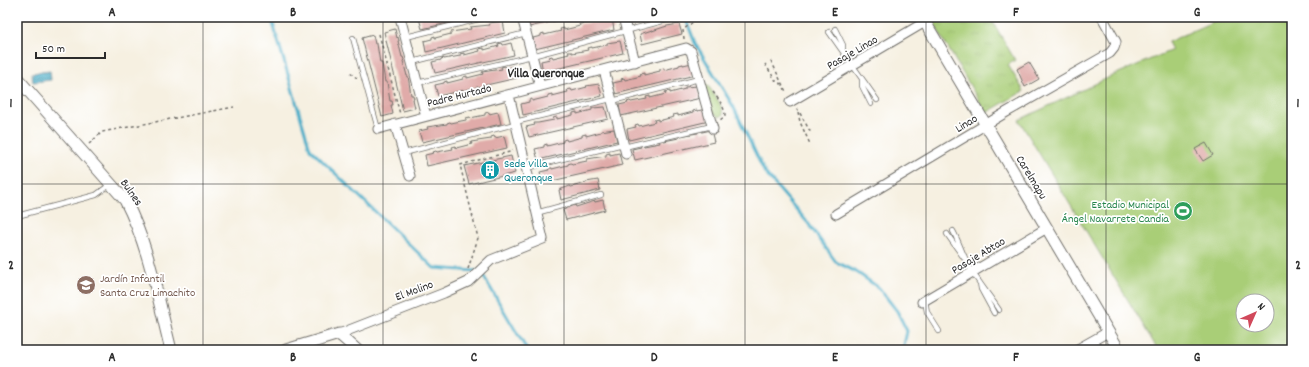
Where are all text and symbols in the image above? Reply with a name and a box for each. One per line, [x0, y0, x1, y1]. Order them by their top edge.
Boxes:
text: A [108, 4, 116, 23]
text: B [290, 4, 296, 23]
text: C [471, 4, 478, 23]
text: D [651, 4, 658, 23]
text: E [832, 4, 839, 23]
text: F [1013, 4, 1019, 23]
text: G [1194, 4, 1201, 23]
street label: Pasaje Linao [824, 32, 881, 75]
scale bar [36, 34, 105, 60]
text: 50 m [42, 41, 65, 58]
district label: Villa Queronque [508, 65, 585, 84]
street label: Padre Hurtado [425, 80, 493, 113]
text: 1 [10, 95, 13, 114]
text: 1 [1297, 95, 1300, 114]
street label: Linao [952, 111, 981, 138]
street label: Carelmapu [1011, 153, 1051, 203]
place label: Sede Villa Queronque [504, 156, 553, 187]
building icon: Sede Villa Queronque [479, 159, 501, 181]
street label: Bulnes [115, 176, 146, 210]
place label: Estadio Municipal Ángel Navarrete Candia [1062, 197, 1169, 228]
sports icon: Estadio Municipal Ángel Navarrete Candia [1172, 200, 1194, 222]
street label: Pasaje Abtao [949, 234, 1009, 279]
text: 2 [8, 257, 14, 276]
text: 2 [1295, 257, 1301, 276]
place label: Jardín Infantil Santa Cruz Limachito [100, 271, 195, 302]
school or university icon: Jardín Infantil Santa Cruz Limachito [75, 274, 97, 296]
street label: El Molino [393, 277, 436, 306]
north arrow [1235, 293, 1275, 333]
text: N [1253, 300, 1269, 315]
text: A [108, 349, 116, 367]
text: B [290, 349, 296, 367]
text: C [471, 349, 478, 367]
text: D [651, 349, 658, 367]
text: E [832, 349, 839, 367]
text: F [1013, 349, 1019, 367]
text: G [1194, 349, 1201, 367]

